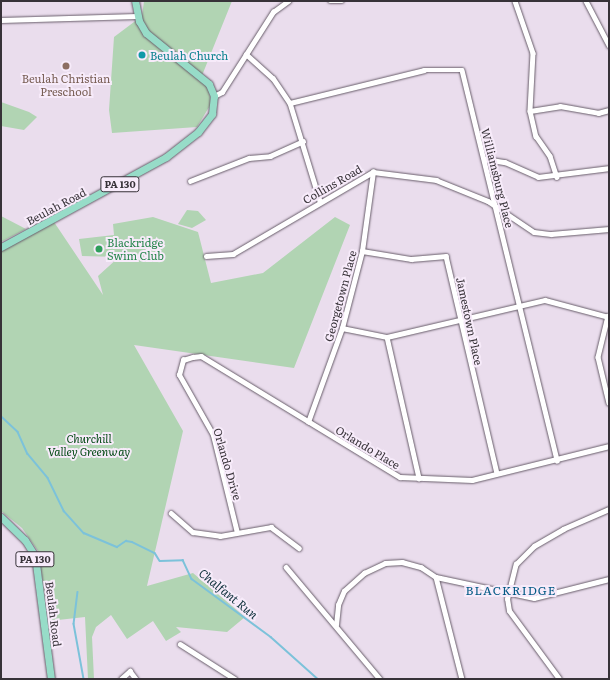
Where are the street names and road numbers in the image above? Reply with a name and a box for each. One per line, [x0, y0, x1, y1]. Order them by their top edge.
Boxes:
street label: Williamsburg Place [479, 127, 517, 229]
street label: Collins Road [300, 162, 364, 206]
road number: PA 130 [100, 176, 140, 192]
street label: Beulah Road [24, 185, 88, 227]
street label: Georgetown Place [321, 249, 359, 343]
street label: Jamestown Place [454, 276, 486, 366]
street label: Orlando Place [333, 423, 403, 471]
street label: Orlando Drive [211, 427, 245, 501]
road number: PA 130 [15, 551, 55, 567]
street label: Beulah Road [43, 581, 65, 647]

